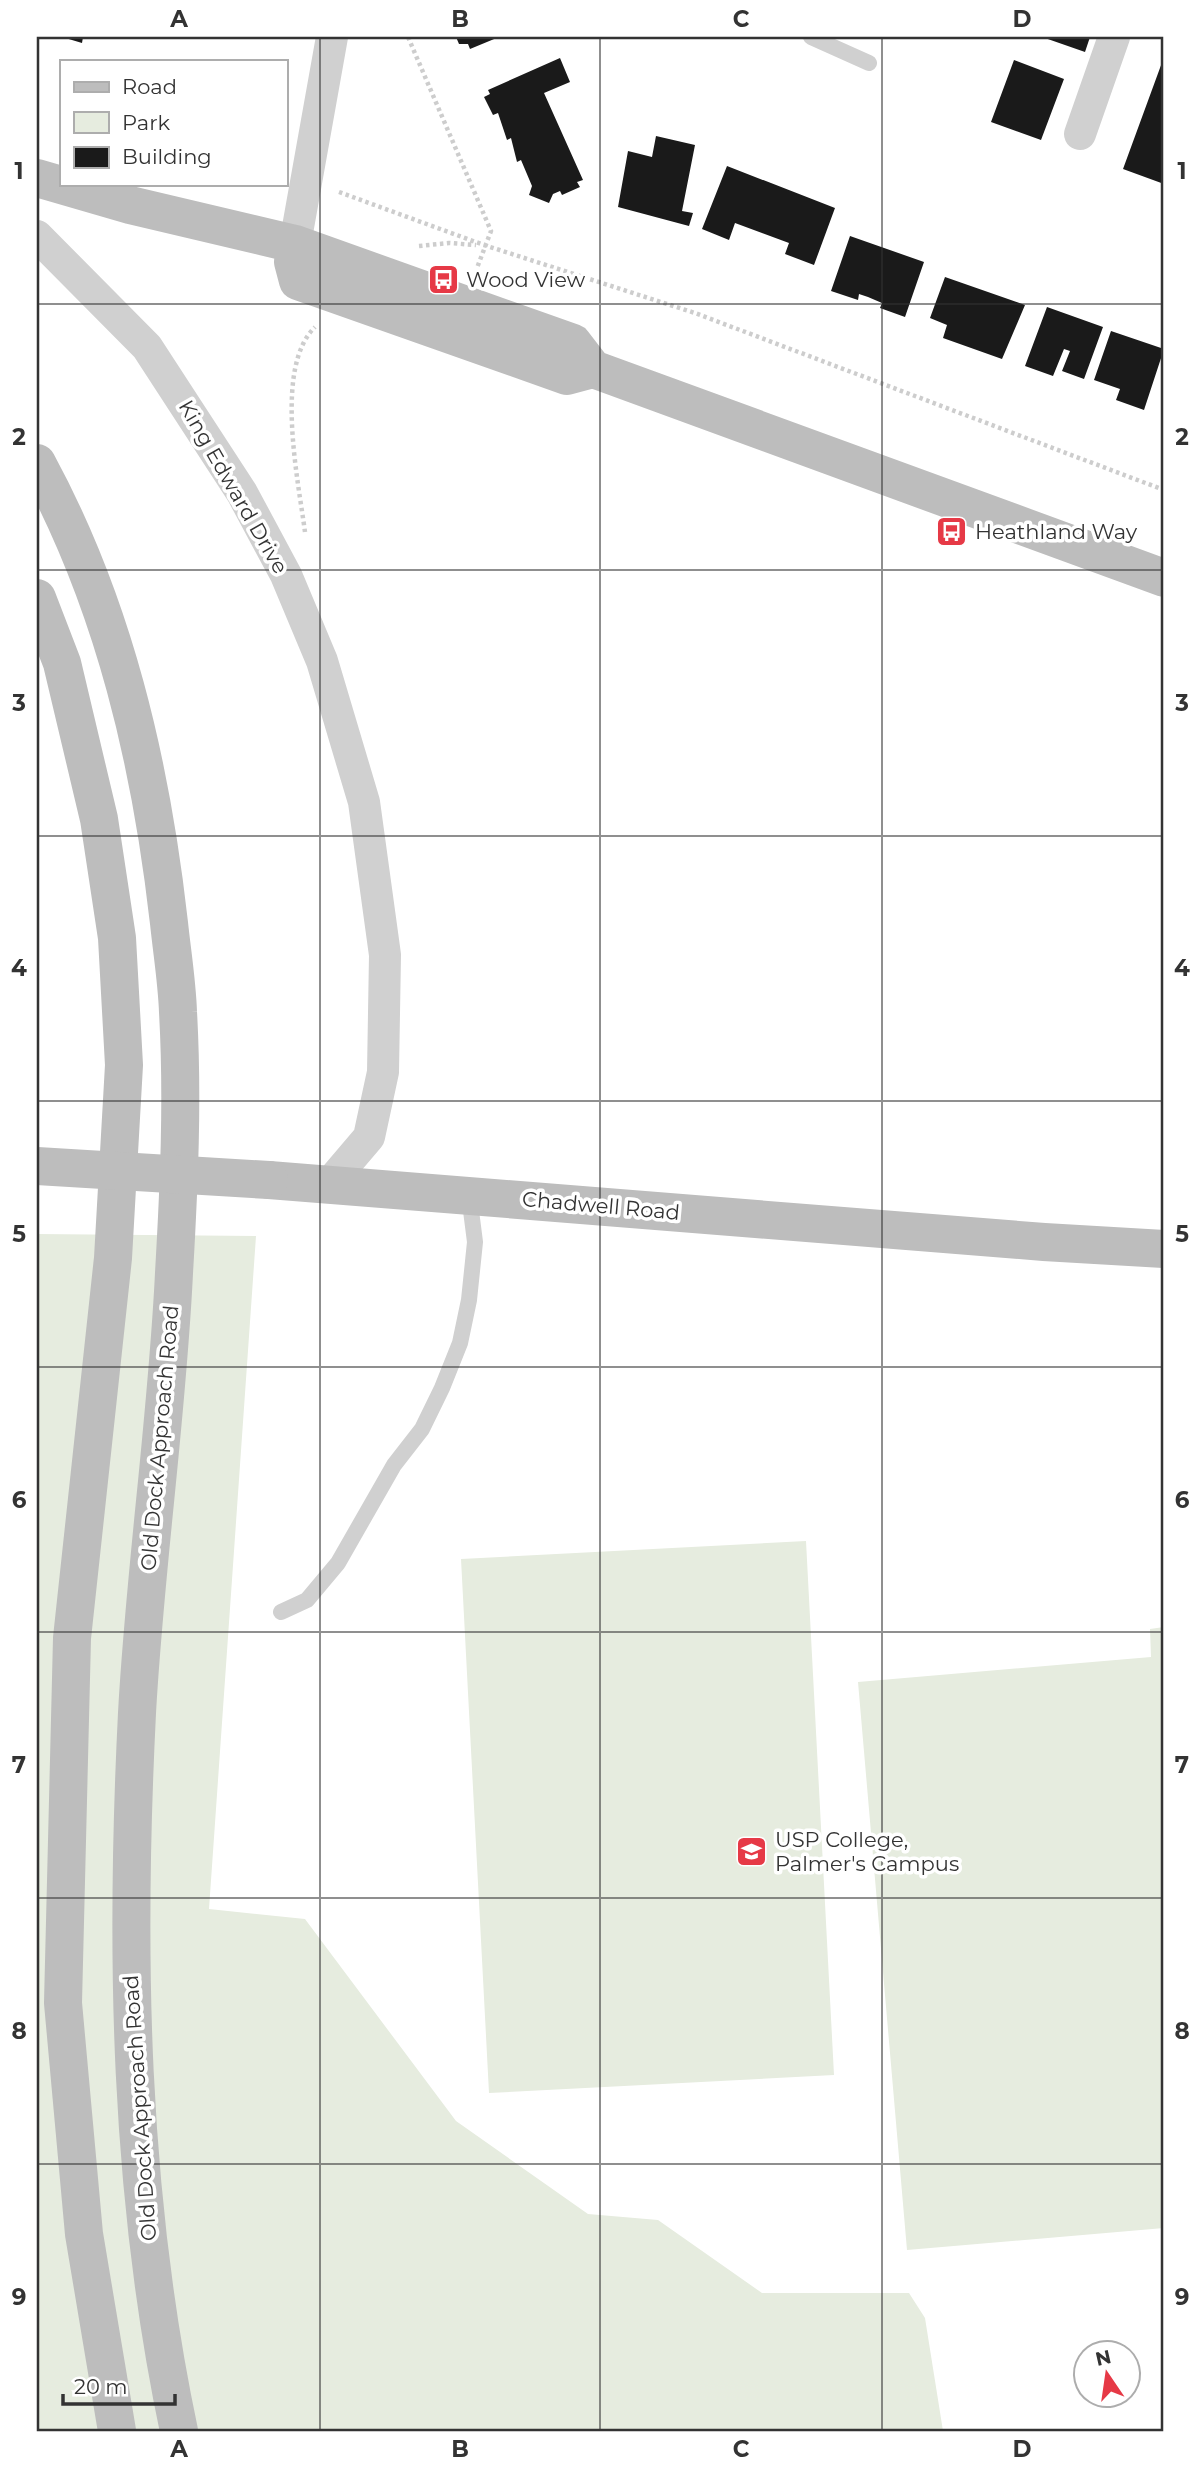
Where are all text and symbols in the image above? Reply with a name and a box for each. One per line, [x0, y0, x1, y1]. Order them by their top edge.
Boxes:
text: A [169, 5, 188, 33]
text: B [451, 5, 469, 33]
text: C [733, 5, 750, 33]
text: D [1013, 5, 1032, 33]
legend [60, 60, 287, 186]
text: Road [122, 74, 177, 99]
text: Park [122, 110, 170, 135]
text: Building [122, 144, 212, 169]
text: 1 [14, 157, 24, 185]
text: 1 [1177, 157, 1187, 185]
bus stop icon: Wood View [426, 263, 460, 297]
place label: Wood View [466, 267, 586, 292]
street label: King Edward Drive [174, 396, 293, 578]
text: 2 [12, 423, 26, 451]
text: 2 [1175, 423, 1189, 451]
bus stop icon: Heathland Way [935, 515, 969, 549]
place label: Heathland Way [975, 519, 1138, 544]
text: 3 [11, 689, 26, 717]
text: 3 [1174, 689, 1189, 717]
text: 4 [11, 954, 27, 982]
text: 4 [1174, 954, 1190, 982]
street label: Chadwell Road [521, 1186, 681, 1225]
text: 5 [12, 1220, 26, 1248]
text: 5 [1175, 1220, 1189, 1248]
street label: Old Dock Approach Road [135, 1304, 184, 1572]
text: 6 [12, 1486, 27, 1514]
text: 6 [1175, 1486, 1190, 1514]
text: 7 [12, 1751, 26, 1779]
text: 7 [1175, 1751, 1189, 1779]
place label: USP College, Palmer's Campus [775, 1827, 959, 1876]
school or university icon: USP College, Palmer's Campus [735, 1835, 769, 1869]
street label: Old Dock Approach Road [118, 1974, 161, 2242]
text: 8 [11, 2017, 27, 2045]
text: 8 [1174, 2017, 1190, 2045]
text: 9 [12, 2283, 26, 2311]
text: 9 [1175, 2283, 1189, 2311]
north arrow [1072, 2338, 1142, 2408]
text: N [1093, 2345, 1113, 2371]
scale bar [63, 2363, 175, 2407]
text: 20 m [74, 2374, 128, 2399]
text: A [169, 2435, 188, 2463]
text: B [451, 2435, 469, 2463]
text: C [733, 2435, 750, 2463]
text: D [1013, 2435, 1032, 2463]

